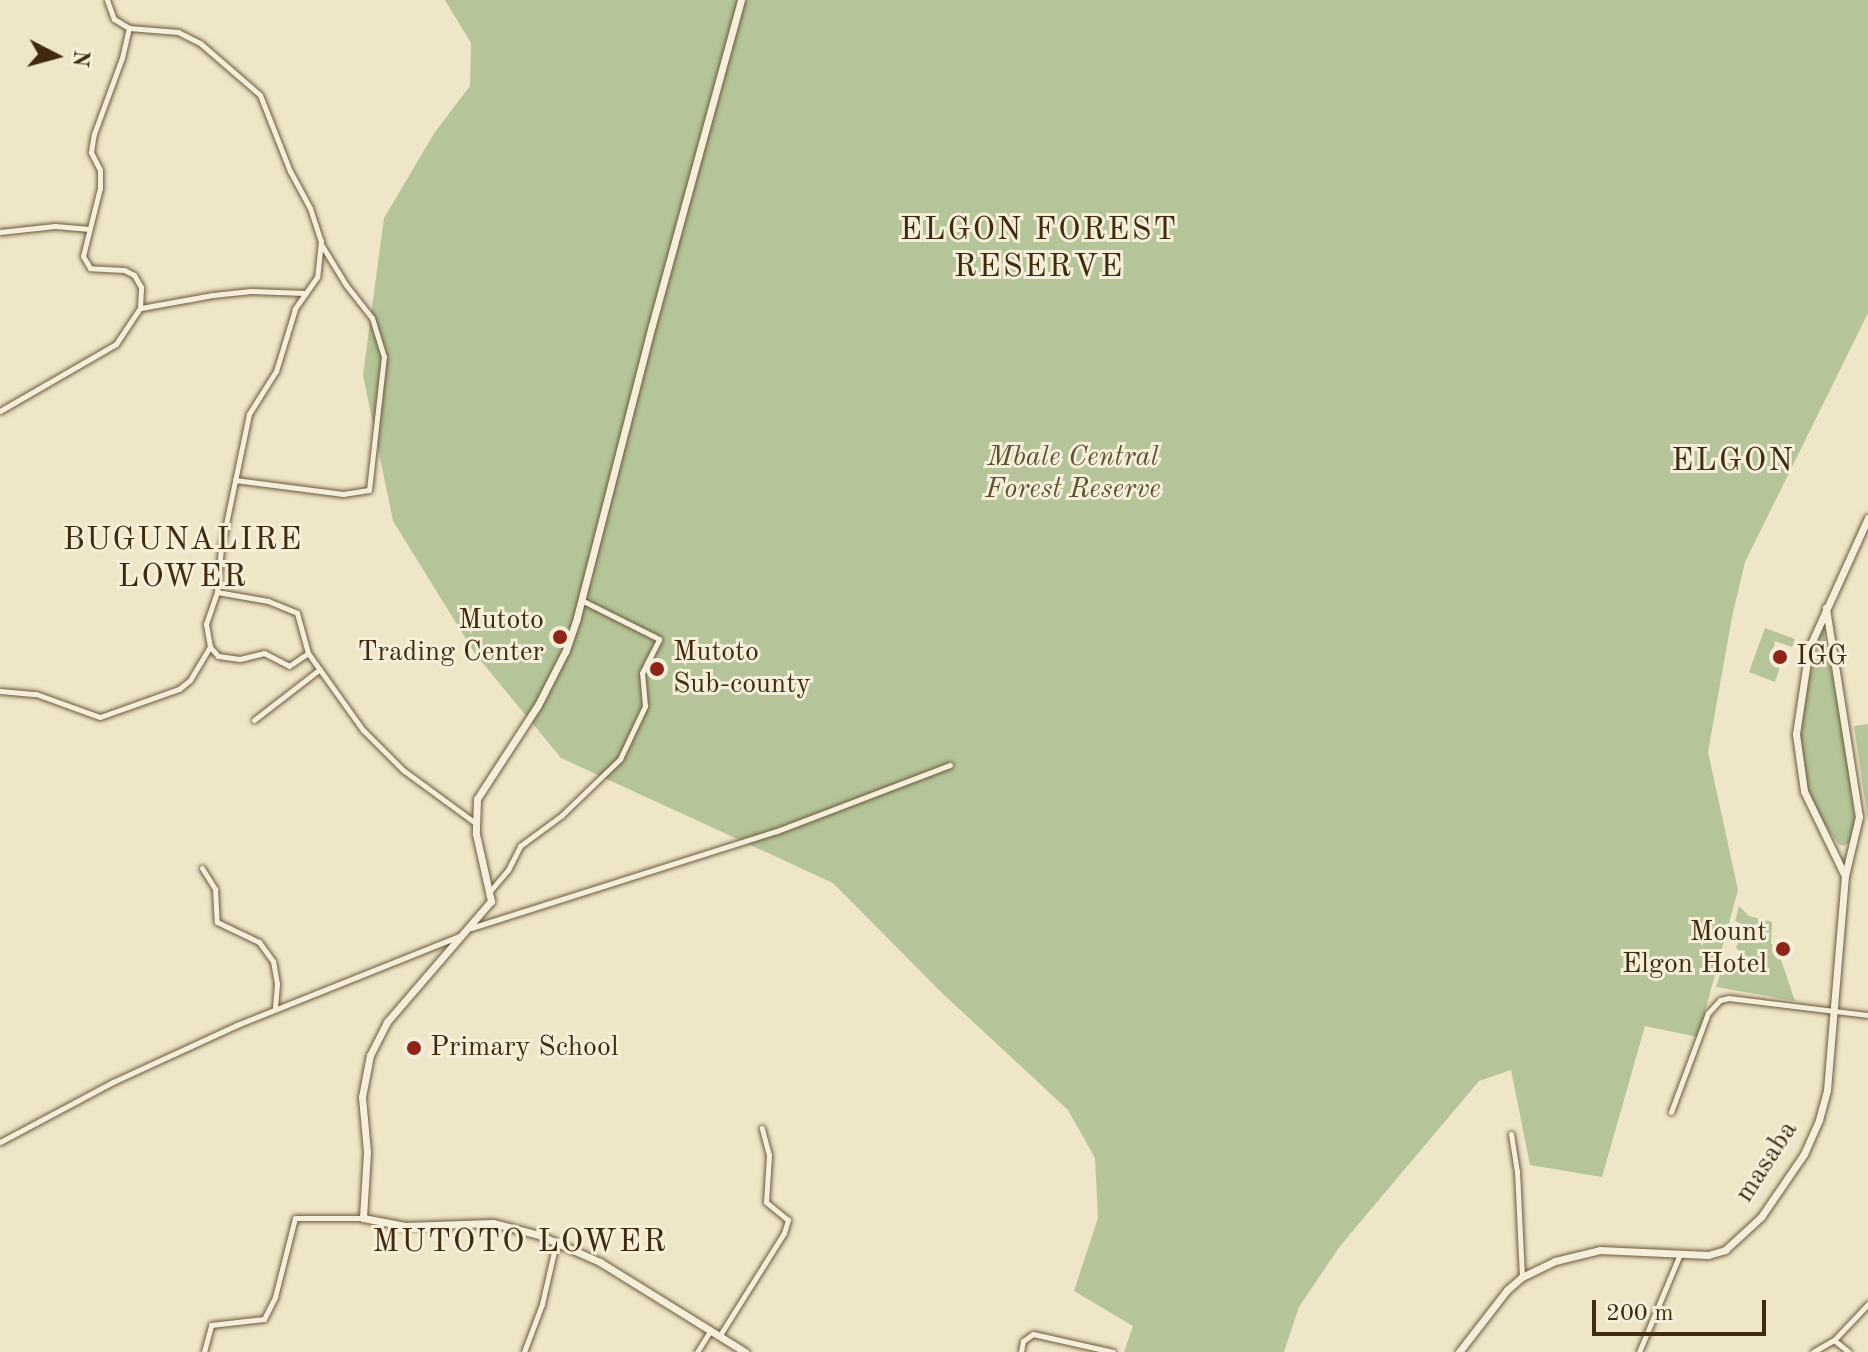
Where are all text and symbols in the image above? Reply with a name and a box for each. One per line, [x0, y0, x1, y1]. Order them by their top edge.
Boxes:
north arrow [16, 16, 96, 96]
text: N [68, 49, 92, 68]
district label: ELGON FOREST RESERVE [900, 213, 1178, 288]
park label: Mbale Central Forest Reserve [985, 441, 1161, 507]
district label: ELGON [1671, 443, 1795, 481]
district label: BUGUNALIRE LOWER [63, 523, 303, 598]
place label: Mutoto Trading Center [358, 604, 544, 670]
marker: Mutoto Trading Center [551, 628, 569, 646]
place label: Mutoto Sub-county [673, 636, 811, 702]
place label: IGG [1796, 640, 1847, 674]
marker: IGG [1771, 648, 1789, 666]
marker: Mutoto Sub-county [648, 660, 666, 678]
place label: Mount Elgon Hotel [1622, 916, 1767, 982]
marker: Mount Elgon Hotel [1774, 940, 1792, 958]
place label: Primary School [430, 1031, 618, 1065]
marker: Primary School [405, 1039, 423, 1057]
street label: masaba [1728, 1115, 1806, 1209]
district label: MUTOTO LOWER [372, 1224, 668, 1262]
scale bar [1596, 1284, 1770, 1334]
text: 200 m [1606, 1302, 1674, 1326]

